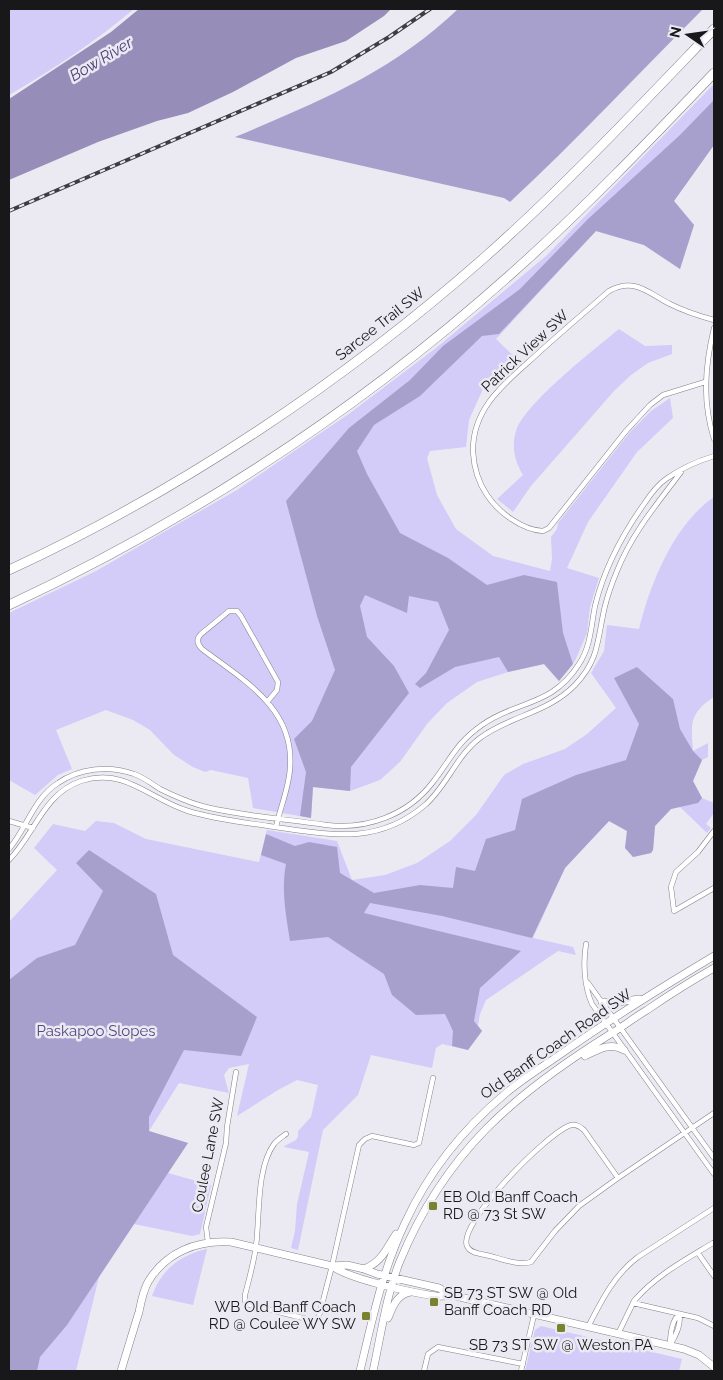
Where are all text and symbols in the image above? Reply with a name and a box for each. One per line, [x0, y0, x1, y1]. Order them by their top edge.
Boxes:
north arrow [663, 10, 713, 60]
text: N [666, 25, 684, 39]
water label: Bow River [66, 33, 136, 85]
street label: Sarcee Trail SW [332, 283, 428, 364]
street label: Patrick View SW [478, 306, 573, 396]
street label: Old Banff Coach Road SW [477, 985, 635, 1103]
park label: Paskapoo Slopes [36, 1022, 156, 1040]
street label: Coulee Lane SW [188, 1096, 228, 1214]
place label: EB Old Banff Coach RD @ 73 St SW [443, 1188, 578, 1223]
marker: EB Old Banff Coach RD @ 73 St SW [427, 1200, 439, 1212]
place label: SB 73 ST SW @ Old Banff Coach RD [444, 1284, 577, 1319]
marker: SB 73 ST SW @ Old Banff Coach RD [428, 1296, 440, 1308]
place label: WB Old Banff Coach RD @ Coulee WY SW [209, 1298, 356, 1333]
marker: WB Old Banff Coach RD @ Coulee WY SW [360, 1310, 372, 1322]
marker: SB 73 ST SW @ Weston PA [555, 1322, 567, 1334]
place label: SB 73 ST SW @ Weston PA [469, 1336, 653, 1354]

